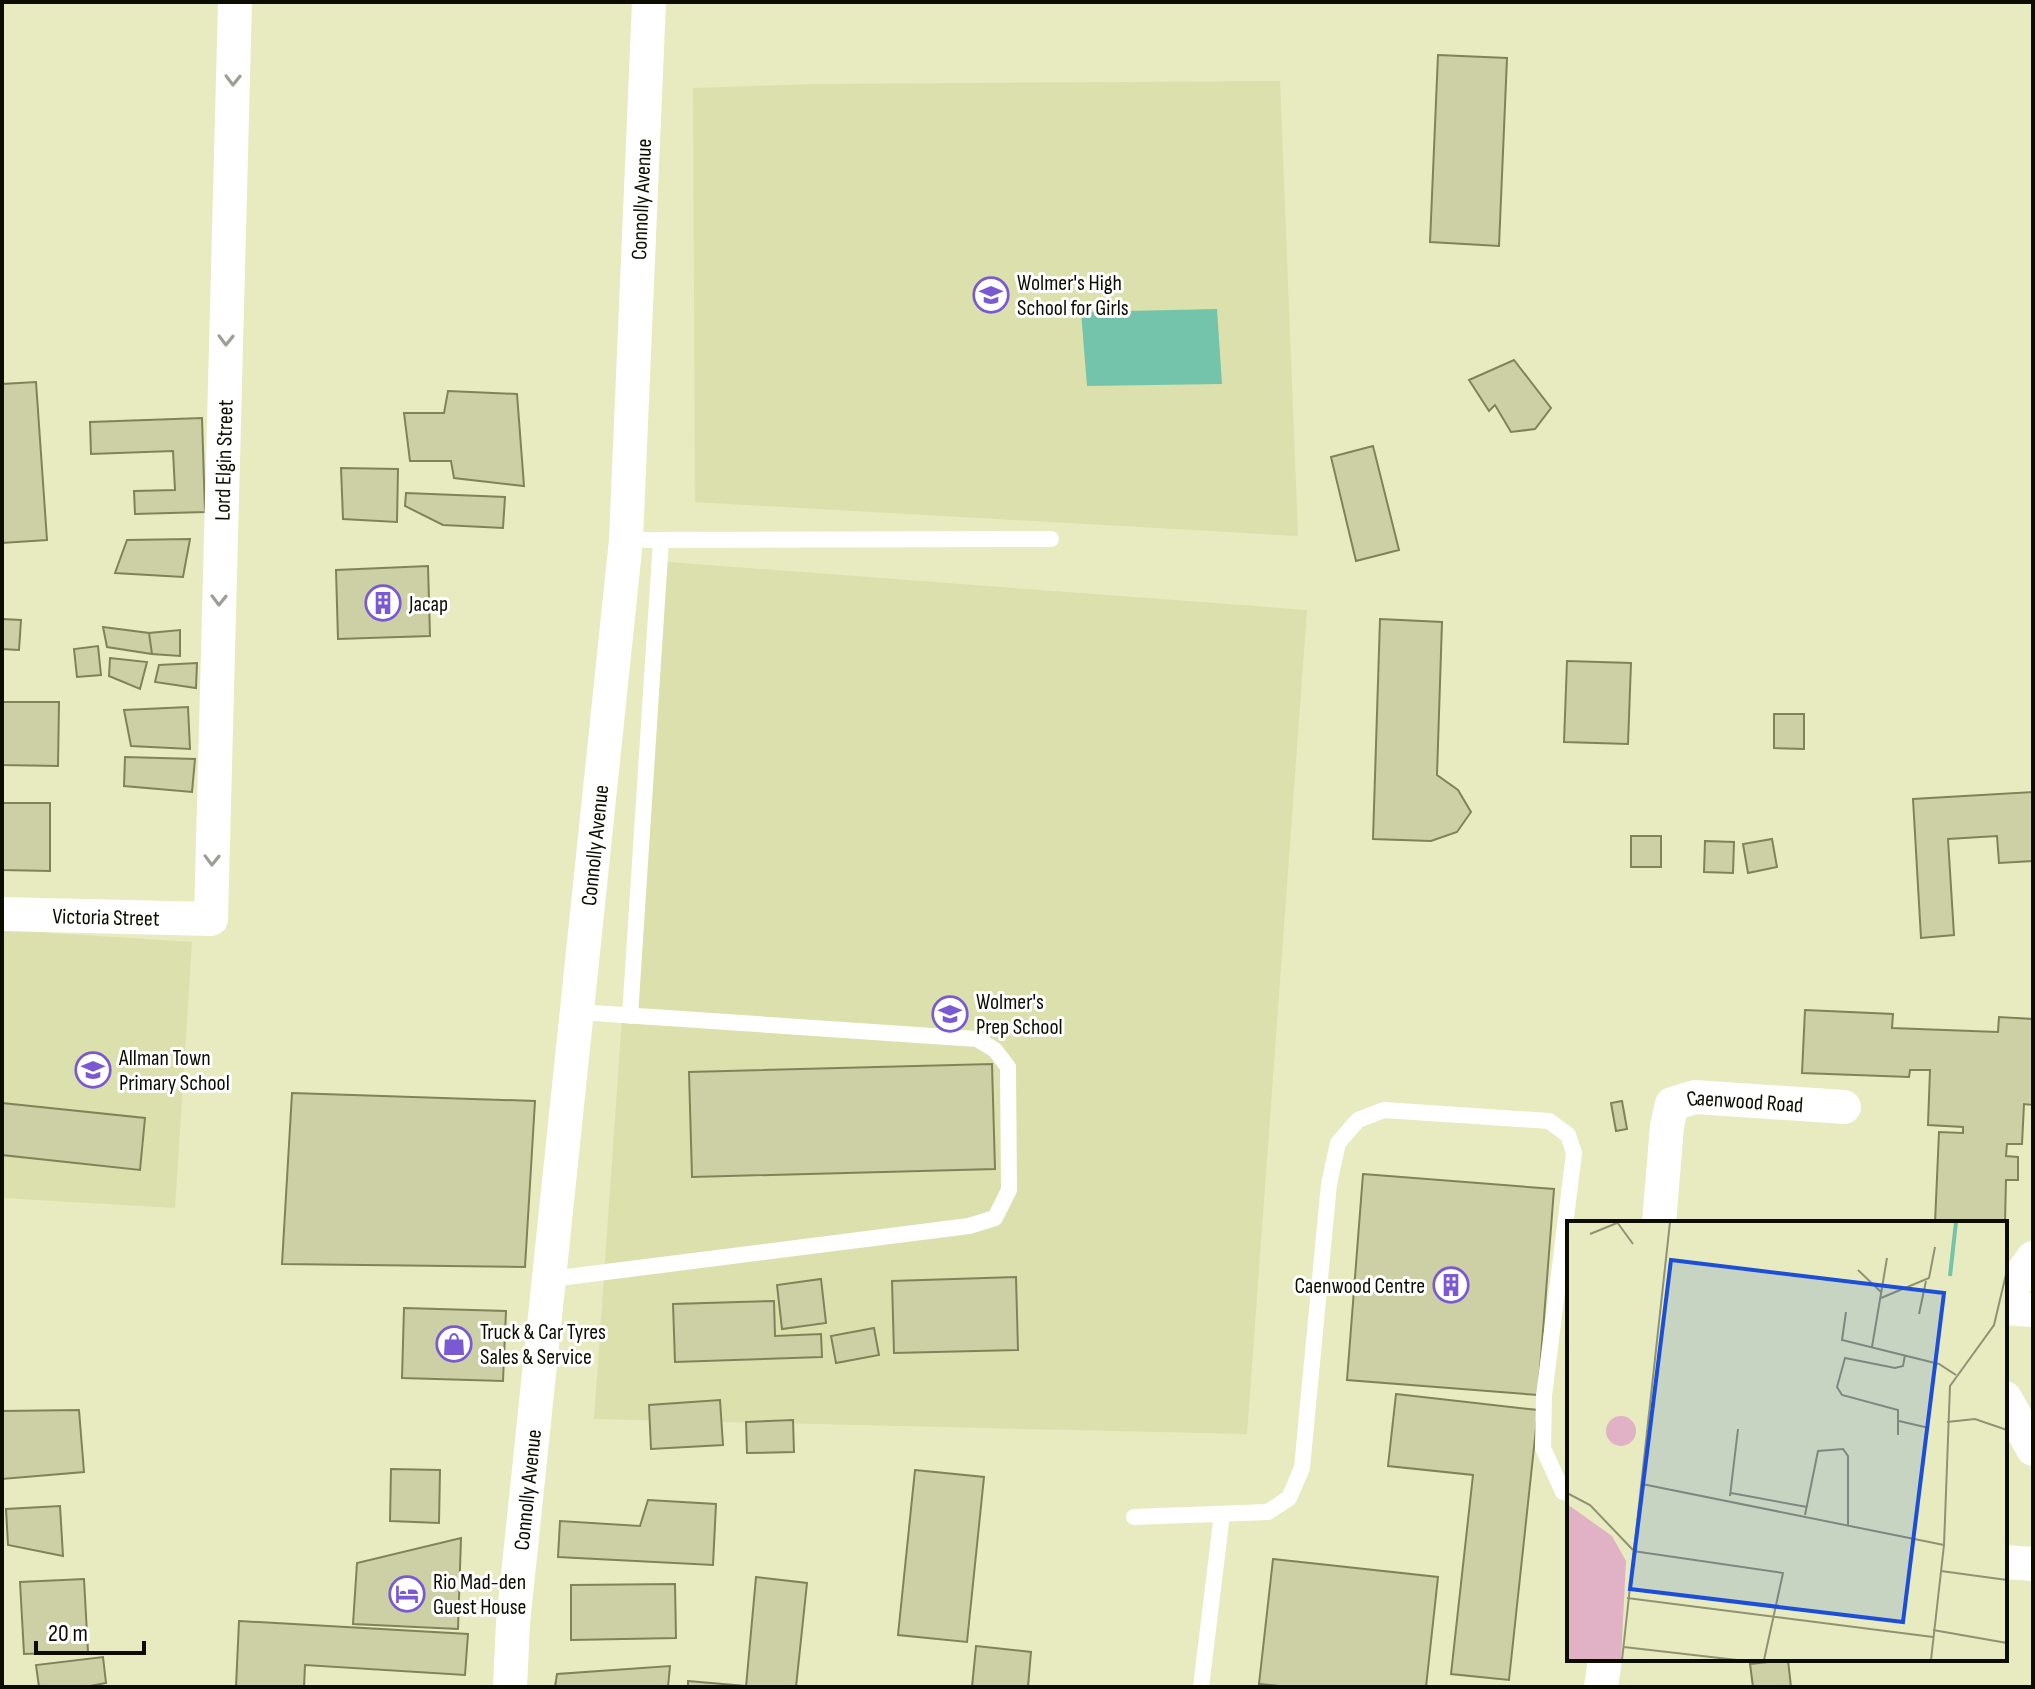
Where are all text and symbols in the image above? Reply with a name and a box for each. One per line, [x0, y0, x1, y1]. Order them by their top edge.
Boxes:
one-way arrow [224, 74, 241, 87]
street label: Connolly Avenue [626, 138, 658, 261]
place label: Wolmer's High School for Girls [1017, 270, 1129, 322]
school or university icon: Wolmer's High School for Girls [972, 276, 1010, 314]
one-way arrow [217, 334, 235, 347]
street label: Lord Elgin Street [209, 399, 240, 521]
building icon: Jacap [364, 584, 402, 622]
place label: Jacap [408, 591, 448, 618]
one-way arrow [211, 594, 228, 607]
street label: Connolly Avenue [576, 784, 615, 907]
one-way arrow [204, 854, 221, 867]
street label: Victoria Street [52, 903, 160, 933]
place label: Wolmer's Prep School [976, 989, 1063, 1041]
school or university icon: Wolmer's Prep School [931, 995, 969, 1033]
place label: Allman Town Primary School [118, 1045, 230, 1097]
school or university icon: Allman Town Primary School [74, 1051, 112, 1089]
street label: Caenwood Road [1683, 1085, 1804, 1119]
inset map [1567, 1221, 2007, 1661]
building icon: Caenwood Centre [1432, 1266, 1470, 1304]
place label: Caenwood Centre [1294, 1273, 1425, 1300]
place label: Truck & Car Tyres Sales & Service [480, 1319, 606, 1371]
shop icon: Truck & Car Tyres Sales & Service [435, 1325, 473, 1363]
street label: Connolly Avenue [509, 1428, 548, 1552]
place label: Rio Mad-den Guest House [433, 1569, 526, 1621]
hotel icon: Rio Mad-den Guest House [388, 1575, 426, 1613]
scale bar [36, 1605, 144, 1655]
text: 20 m [48, 1619, 88, 1648]

